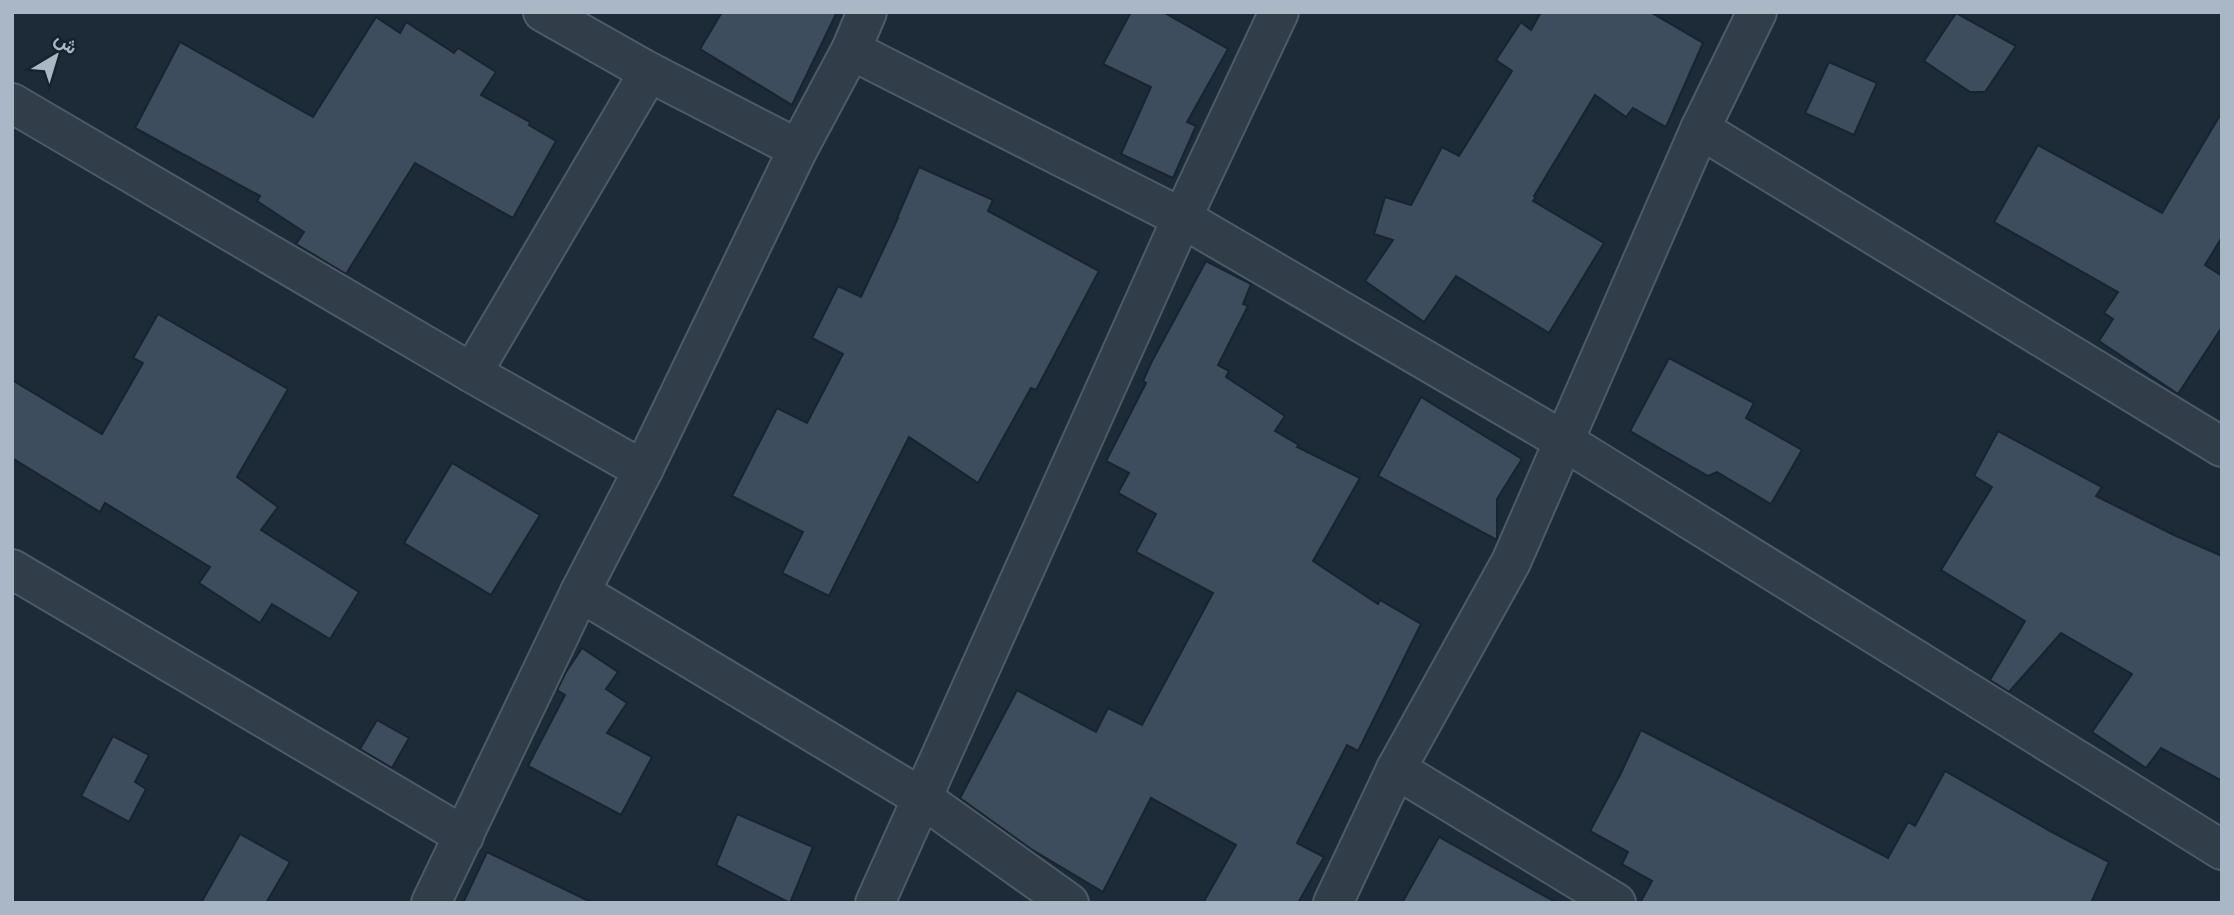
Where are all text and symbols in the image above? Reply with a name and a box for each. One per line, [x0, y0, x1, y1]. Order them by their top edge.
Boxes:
north arrow [21, 21, 91, 91]
text: ش [49, 25, 84, 60]

